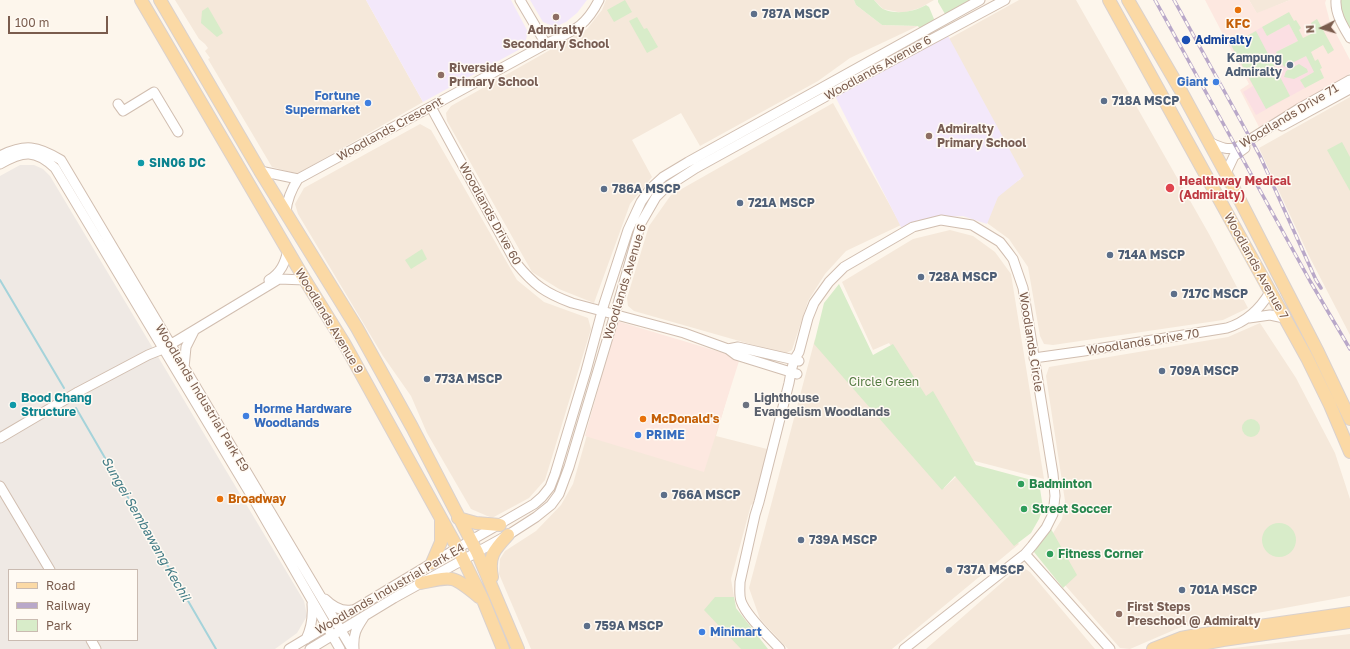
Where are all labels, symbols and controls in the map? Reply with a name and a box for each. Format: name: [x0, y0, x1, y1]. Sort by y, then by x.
marker: KFC: [1233, 5, 1243, 15]
place label: 787A MSCP: [762, 7, 830, 21]
scale bar: [10, 8, 110, 34]
north arrow: [1302, 8, 1342, 48]
marker: 787A MSCP: [749, 9, 759, 19]
marker: Admiralty Secondary School: [551, 12, 561, 22]
text: 100 m: [15, 15, 49, 30]
place label: KFC: [1226, 17, 1250, 31]
place label: Admiralty Secondary School: [503, 23, 609, 51]
text: N: [1303, 24, 1316, 34]
street label: Woodlands Avenue 6: [822, 33, 934, 103]
place label: Admiralty: [1195, 33, 1252, 47]
marker: Admiralty: [1180, 34, 1192, 46]
place label: Kampung Admiralty: [1225, 51, 1282, 79]
marker: Kampung Admiralty: [1285, 60, 1295, 70]
place label: Riverside Primary School: [449, 61, 538, 89]
marker: Riverside Primary School: [436, 70, 446, 80]
place label: Giant: [1177, 75, 1208, 89]
marker: Giant: [1211, 77, 1221, 87]
street label: Woodlands Drive 71: [1237, 81, 1341, 151]
place label: Fortune Supermarket: [285, 89, 360, 117]
street label: Woodlands Crescent: [334, 94, 446, 164]
place label: 718A MSCP: [1112, 94, 1179, 108]
marker: 718A MSCP: [1099, 96, 1109, 106]
marker: Fortune Supermarket: [363, 98, 373, 108]
place label: Admiralty Primary School: [937, 122, 1026, 150]
marker: Admiralty Primary School: [924, 131, 934, 141]
place label: SIN06 DC: [149, 156, 206, 170]
marker: SIN06 DC: [136, 158, 146, 168]
street label: Woodlands Drive 60: [456, 160, 524, 268]
place label: Healthway Medical (Admiralty): [1179, 174, 1291, 202]
place label: 786A MSCP: [612, 182, 681, 196]
marker: Healthway Medical (Admiralty): [1164, 182, 1176, 194]
marker: 786A MSCP: [599, 184, 609, 194]
place label: 721A MSCP: [748, 196, 815, 210]
marker: 721A MSCP: [735, 198, 745, 208]
street label: Woodlands Avenue 7: [1221, 210, 1291, 322]
street label: Woodlands Avenue 6: [601, 222, 649, 342]
place label: 714A MSCP: [1118, 248, 1185, 262]
marker: 714A MSCP: [1105, 250, 1115, 260]
street label: Woodlands Avenue 9: [292, 266, 366, 376]
place label: 728A MSCP: [929, 270, 997, 284]
marker: 728A MSCP: [916, 272, 926, 282]
place label: 717C MSCP: [1182, 287, 1248, 301]
marker: 717C MSCP: [1169, 289, 1179, 299]
street label: Woodlands Circle: [1016, 291, 1046, 393]
street label: Woodlands Industrial Park E9: [152, 322, 252, 474]
street label: Woodlands Drive 70: [1086, 326, 1200, 358]
place label: 709A MSCP: [1170, 364, 1239, 378]
marker: 709A MSCP: [1157, 366, 1167, 376]
place label: 773A MSCP: [435, 372, 502, 386]
marker: 773A MSCP: [422, 374, 432, 384]
park label: Circle Green: [849, 375, 919, 389]
place label: Bood Chang Structure: [21, 391, 92, 419]
place label: Lighthouse Evangelism Woodlands: [754, 391, 890, 419]
marker: Bood Chang Structure: [8, 400, 18, 410]
marker: Lighthouse Evangelism Woodlands: [741, 400, 751, 410]
place label: Horme Hardware Woodlands: [254, 402, 352, 430]
marker: Horme Hardware Woodlands: [241, 411, 251, 421]
place label: McDonald's: [651, 412, 720, 426]
marker: McDonald's: [638, 414, 648, 424]
place label: PRIME: [646, 428, 685, 442]
marker: PRIME: [633, 430, 643, 440]
water label: Sungei Sembawang Kechil: [98, 454, 194, 604]
place label: Badminton: [1029, 477, 1092, 491]
marker: Badminton: [1016, 479, 1026, 489]
place label: 766A MSCP: [672, 488, 741, 502]
marker: 766A MSCP: [659, 490, 669, 500]
place label: Broadway: [228, 492, 286, 506]
marker: Broadway: [215, 494, 225, 504]
place label: Street Soccer: [1032, 502, 1112, 516]
marker: Street Soccer: [1019, 504, 1029, 514]
place label: 739A MSCP: [809, 533, 877, 547]
marker: 739A MSCP: [796, 535, 806, 545]
street label: Woodlands Industrial Park E4: [313, 540, 467, 638]
place label: Fitness Corner: [1058, 547, 1143, 561]
marker: Fitness Corner: [1045, 549, 1055, 559]
place label: 737A MSCP: [957, 563, 1024, 577]
marker: 737A MSCP: [944, 565, 954, 575]
legend: [8, 569, 138, 641]
text: Road: [46, 578, 75, 593]
place label: 701A MSCP: [1190, 583, 1257, 597]
marker: 701A MSCP: [1177, 585, 1187, 595]
text: Railway: [46, 598, 91, 613]
place label: First Steps Preschool @ Admiralty: [1127, 600, 1260, 628]
marker: First Steps Preschool @ Admiralty: [1114, 609, 1124, 619]
text: Park: [46, 618, 72, 633]
place label: 759A MSCP: [595, 619, 663, 633]
marker: 759A MSCP: [582, 621, 592, 631]
place label: Minimart: [710, 625, 762, 639]
marker: Minimart: [697, 627, 707, 637]

